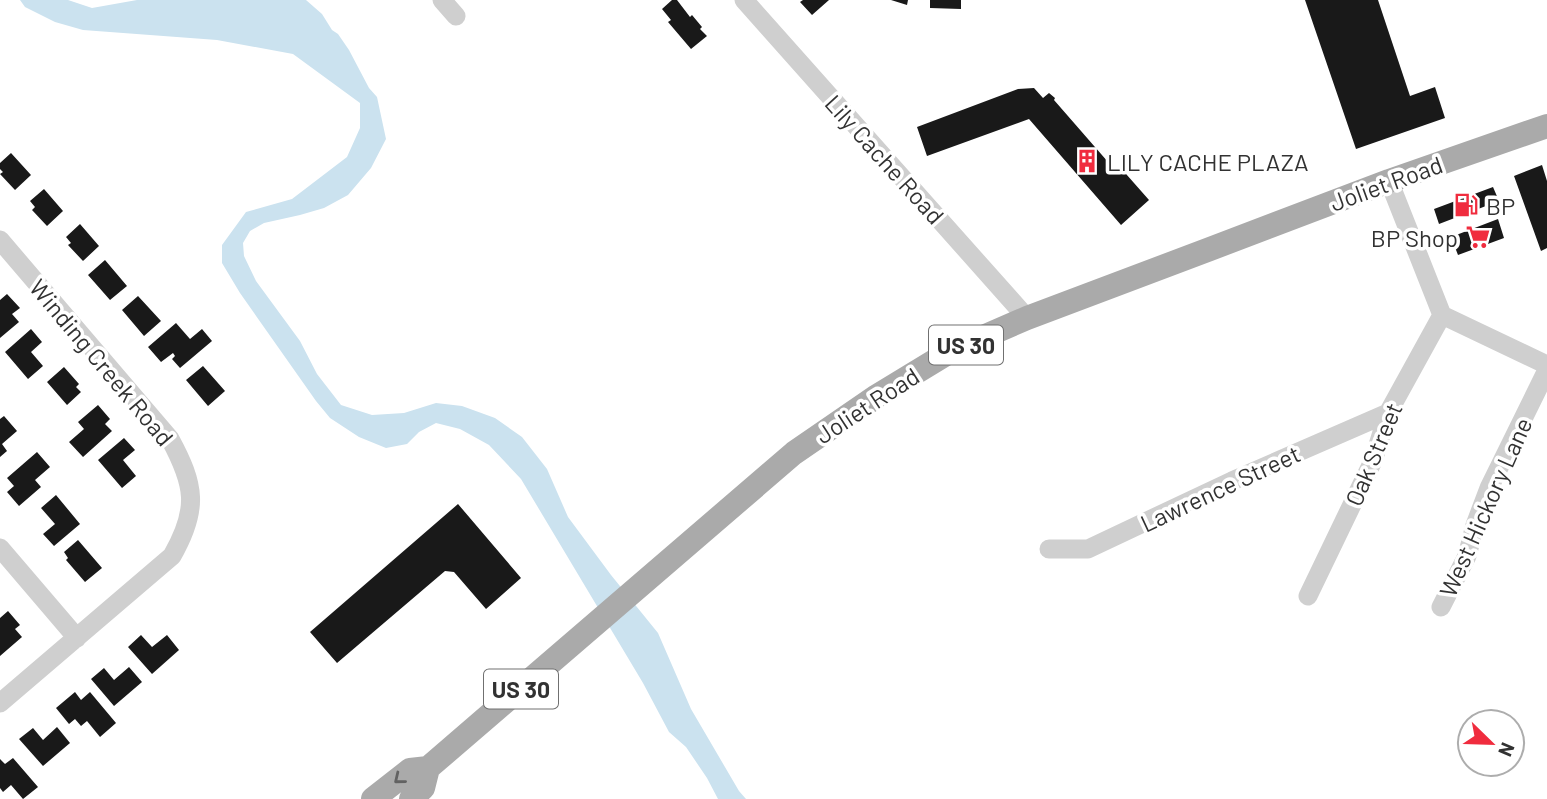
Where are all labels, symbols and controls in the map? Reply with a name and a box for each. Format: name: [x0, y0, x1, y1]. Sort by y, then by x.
street label: Lily Cache Road: [819, 88, 951, 230]
building icon: LILY CACHE PLAZA: [1073, 147, 1101, 175]
place label: LILY CACHE PLAZA: [1107, 147, 1308, 176]
street label: Joliet Road: [1326, 149, 1446, 217]
fuel station icon: BP: [1452, 191, 1480, 219]
place label: BP: [1486, 191, 1515, 220]
place label: BP Shop: [1371, 223, 1458, 252]
supermarket icon: BP Shop: [1464, 223, 1492, 251]
street label: Winding Creek Road: [24, 273, 180, 451]
road number: US 30: [929, 326, 1003, 364]
street label: Joliet Road: [810, 361, 924, 449]
street label: Oak Street: [1338, 398, 1408, 510]
street label: West Hickory Lane: [1432, 413, 1538, 601]
street label: Lawrence Street: [1136, 438, 1304, 538]
road number: US 30: [484, 670, 558, 708]
north arrow: [1456, 708, 1526, 778]
text: N: [1494, 740, 1520, 760]
one-way arrow: [394, 770, 406, 783]

